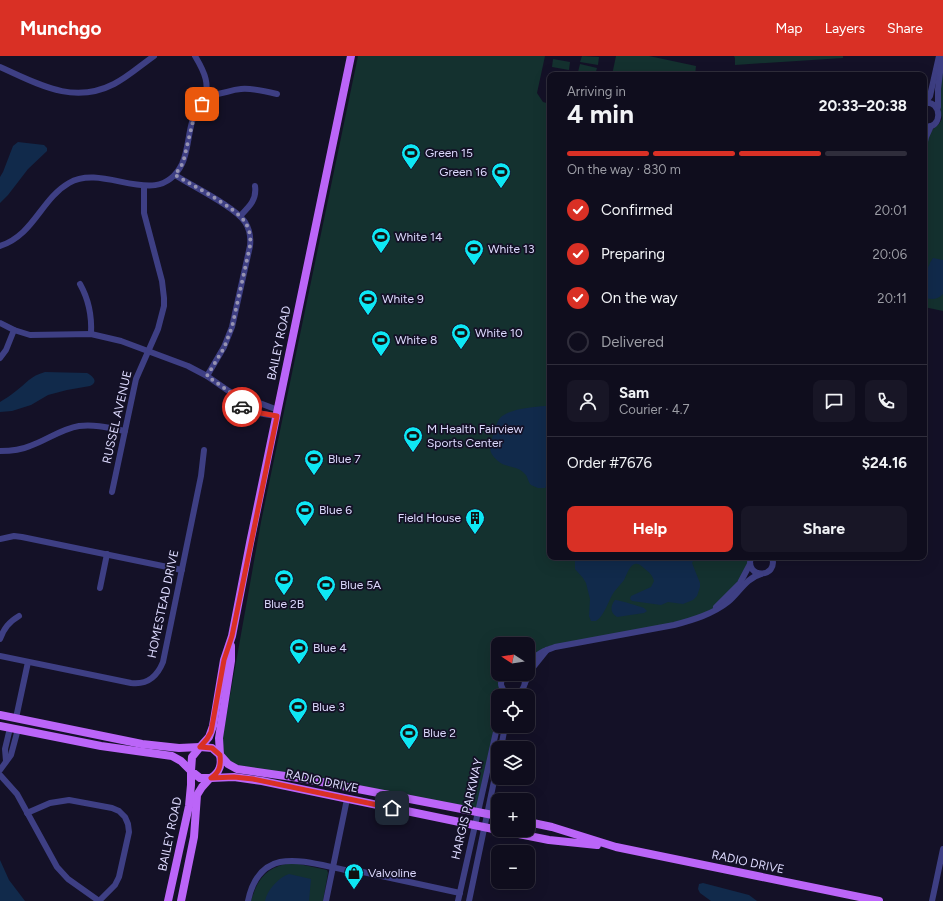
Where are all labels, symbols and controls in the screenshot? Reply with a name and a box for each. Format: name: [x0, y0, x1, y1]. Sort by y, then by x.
text: Munchgo: [20, 17, 102, 40]
text: Map: [775, 20, 803, 37]
text: Layers: [825, 20, 865, 37]
text: Share: [887, 20, 923, 37]
text: Arriving in: [567, 84, 626, 99]
pin: [185, 87, 219, 121]
icon: bag: [191, 93, 213, 115]
text: 20:33–20:38: [819, 97, 907, 115]
text: 4 min: [567, 98, 634, 130]
sports icon: Green 15: [400, 142, 422, 170]
place label: Green 15: [425, 146, 473, 160]
sports icon: Green 16: [490, 161, 512, 189]
text: On the way · 830 m: [567, 162, 681, 177]
place label: Green 16: [439, 165, 487, 179]
icon: check: [567, 199, 589, 221]
text: Confirmed: [601, 201, 673, 219]
text: 20:01: [874, 203, 907, 218]
sports icon: White 14: [370, 226, 392, 254]
place label: White 14: [395, 230, 443, 244]
sports icon: White 13: [463, 238, 485, 266]
place label: White 13: [488, 242, 535, 256]
icon: check: [567, 243, 589, 265]
text: Preparing: [601, 245, 665, 263]
text: 20:06: [872, 247, 907, 262]
icon: check: [567, 287, 589, 309]
sports icon: White 9: [357, 288, 379, 316]
text: On the way: [601, 289, 678, 307]
text: 20:11: [877, 291, 907, 306]
place label: White 9: [382, 292, 424, 306]
street label: BAILEY ROAD: [264, 305, 294, 381]
sports icon: White 10: [450, 322, 472, 350]
place label: White 10: [475, 326, 523, 340]
sports icon: White 8: [370, 329, 392, 357]
place label: White 8: [395, 333, 437, 347]
text: Delivered: [601, 333, 664, 351]
street label: RUSSEL AVENUE: [99, 369, 135, 465]
button: person: [567, 380, 609, 422]
button: chat: [813, 380, 855, 422]
button: phone: [865, 380, 907, 422]
text: Sam: [619, 384, 649, 402]
courier: [222, 387, 262, 427]
icon: car: [231, 396, 253, 418]
text: Courier · 4.7: [619, 402, 690, 417]
place label: M Health Fairview Sports Center: [427, 422, 523, 450]
sports icon: M Health Fairview Sports Center: [402, 425, 424, 453]
sports icon: Blue 7: [303, 448, 325, 476]
place label: Blue 7: [328, 452, 361, 466]
text: Order #7676: [567, 454, 652, 472]
text: $24.16: [862, 454, 907, 472]
sports icon: Blue 6: [294, 499, 316, 527]
place label: Blue 6: [319, 503, 352, 517]
button: Help: [567, 506, 733, 552]
button: Share: [741, 506, 907, 552]
building icon: Field House: [464, 507, 486, 535]
place label: Field House: [398, 511, 461, 525]
street label: HOMESTEAD DRIVE: [145, 549, 181, 659]
sports icon: Blue 2B: [273, 568, 295, 596]
sports icon: Blue 5A: [315, 574, 337, 602]
place label: Blue 5A: [340, 578, 381, 592]
place label: Blue 2B: [264, 597, 304, 611]
sports icon: Blue 4: [288, 637, 310, 665]
north arrow: [491, 637, 535, 681]
map controls: [491, 637, 535, 889]
place label: Blue 4: [313, 641, 347, 655]
button: locate: [491, 689, 535, 733]
sports icon: Blue 3: [287, 696, 309, 724]
place label: Blue 3: [312, 700, 345, 714]
sports icon: Blue 2: [398, 722, 420, 750]
place label: Blue 2: [423, 726, 456, 740]
button: layers: [491, 741, 535, 785]
street label: HARGIS PARKWAY: [449, 756, 486, 861]
street label: RADIO DRIVE: [284, 766, 360, 796]
pin: [375, 791, 409, 825]
button: +: [491, 793, 535, 837]
street label: BAILEY ROAD: [155, 796, 185, 872]
icon: home: [381, 797, 403, 819]
button: −: [491, 845, 535, 889]
street label: RADIO DRIVE: [710, 847, 786, 877]
shop icon: Valvoline: [343, 862, 365, 890]
place label: Valvoline: [368, 866, 417, 880]

